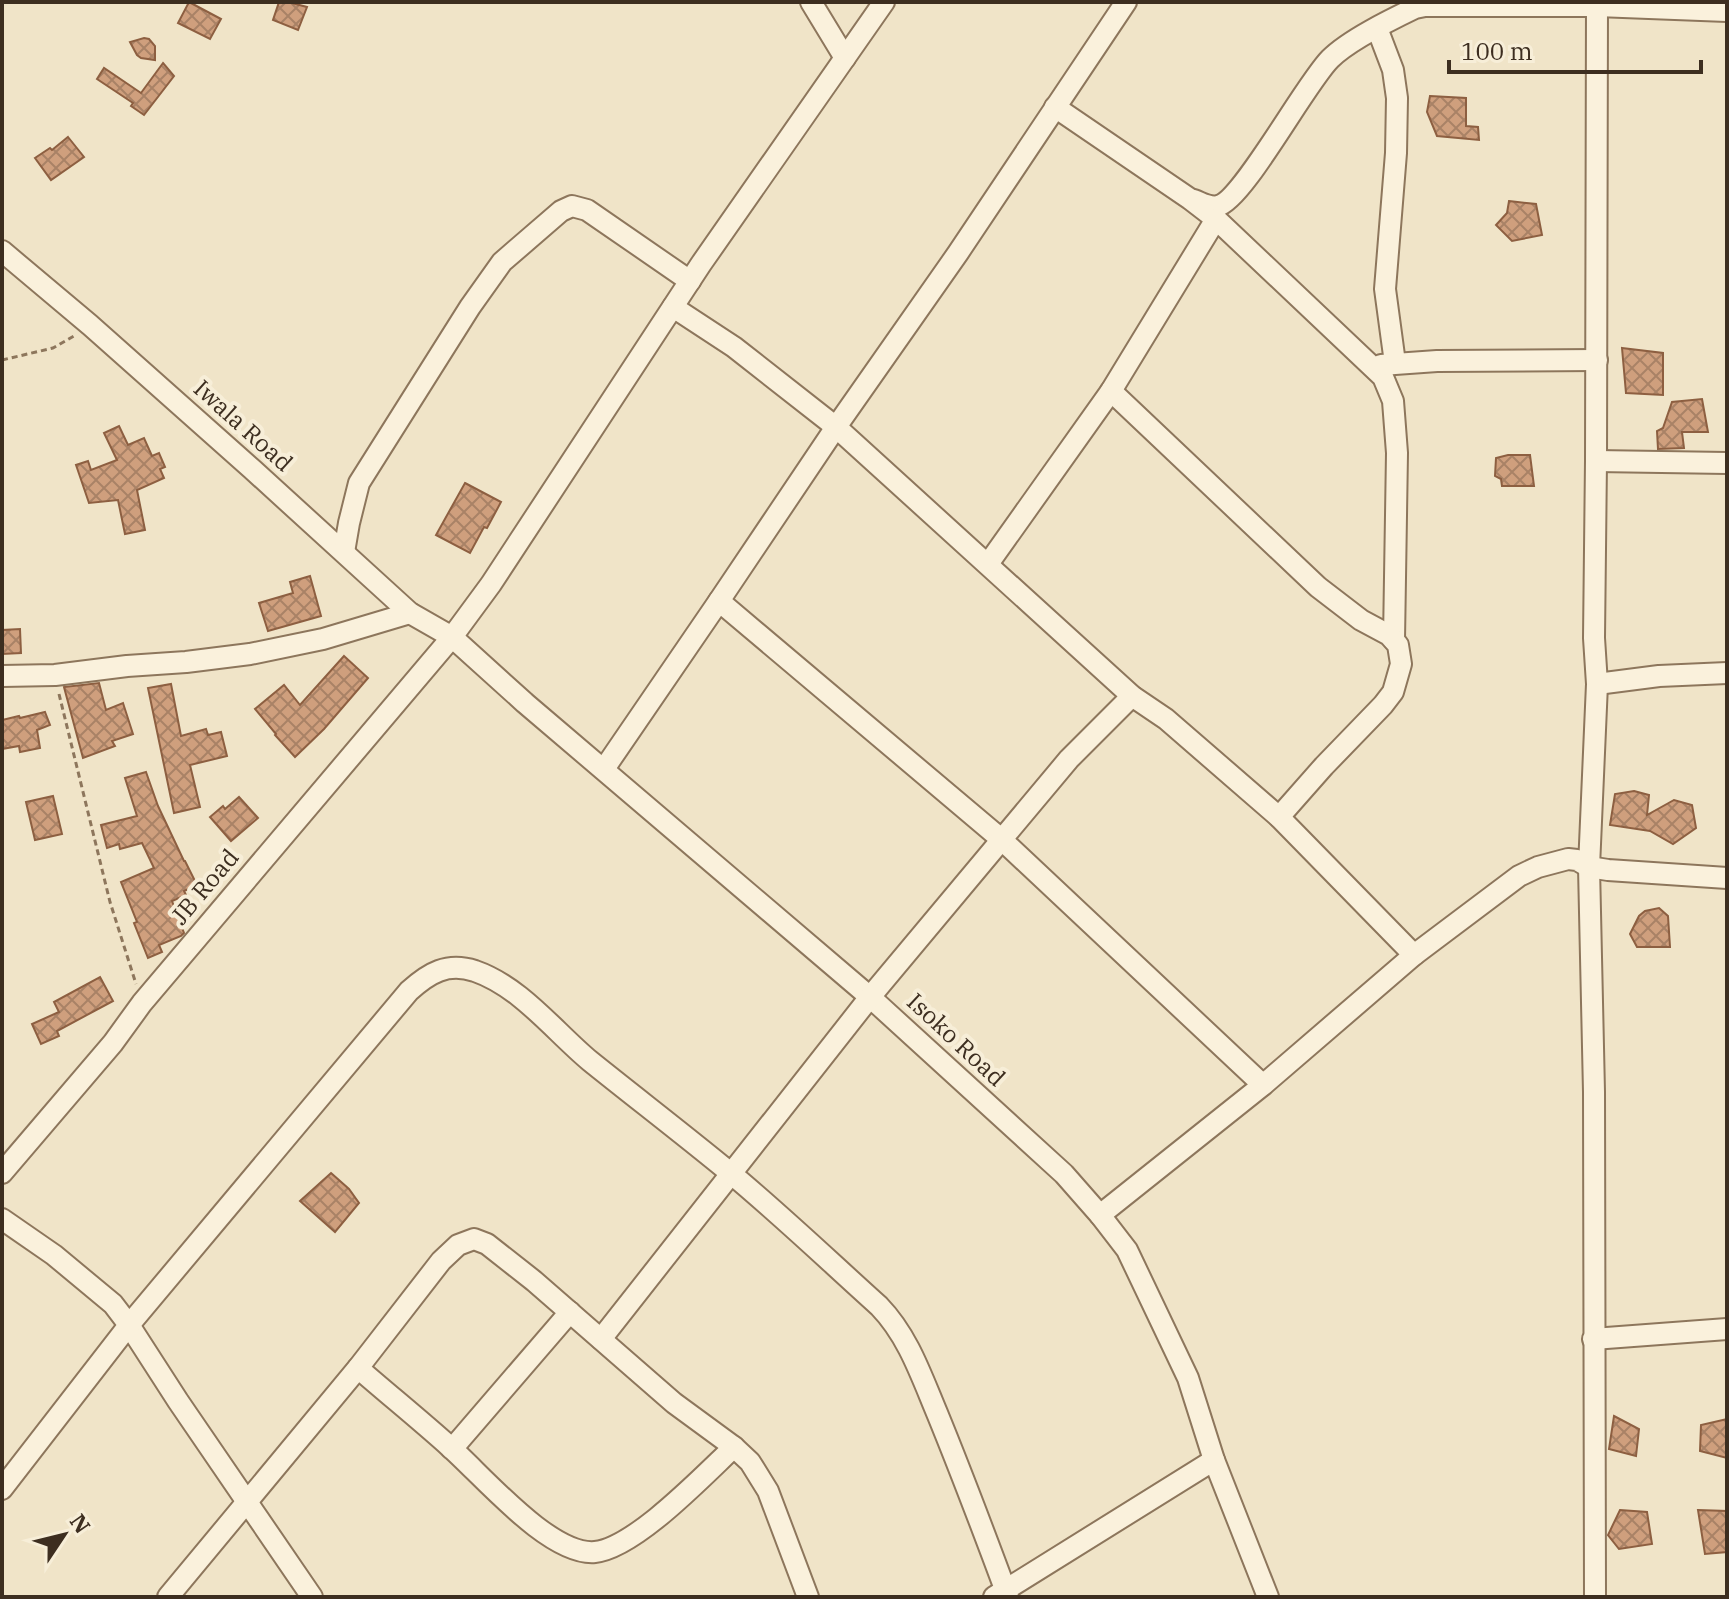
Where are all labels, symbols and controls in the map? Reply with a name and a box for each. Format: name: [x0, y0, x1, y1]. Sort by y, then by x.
scale bar: [1449, 24, 1701, 74]
text: 100 m: [1461, 35, 1533, 67]
street label: Iwala Road: [187, 372, 300, 478]
street label: JB Road: [163, 842, 245, 931]
street label: Isoko Road: [901, 985, 1013, 1093]
north arrow: [24, 1495, 104, 1575]
text: N: [64, 1508, 98, 1539]

